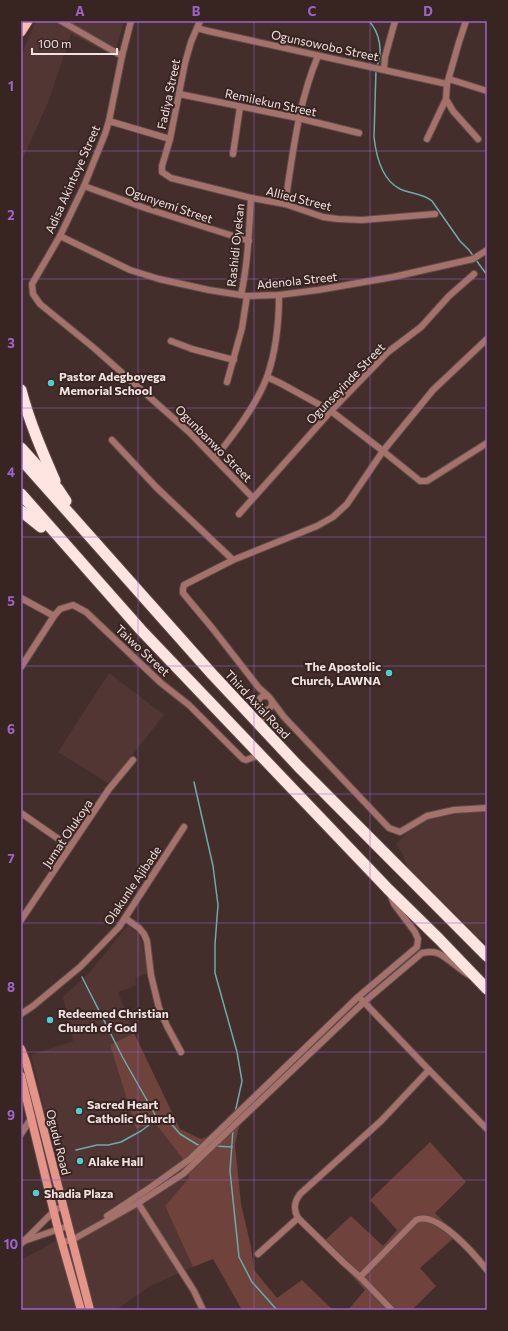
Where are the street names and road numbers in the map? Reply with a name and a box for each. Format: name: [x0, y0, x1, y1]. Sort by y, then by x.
street label: Ogunsowobo Street: [270, 27, 380, 63]
street label: Fadiya Street: [154, 57, 182, 130]
street label: Remilekun Street: [224, 85, 318, 119]
street label: Adisa Akintoye Street: [42, 123, 102, 235]
street label: Ogunyemi Street: [123, 182, 215, 226]
street label: Allied Street: [265, 183, 333, 213]
street label: Rashidi Oyekan: [224, 203, 246, 287]
street label: Adenola Street: [256, 269, 338, 291]
street label: Ogunseyinde Street: [303, 340, 387, 426]
street label: Ogunbanwo Street: [173, 402, 255, 484]
street label: Taiwo Street: [113, 621, 173, 679]
street label: Third Axial Road: [223, 667, 293, 741]
street label: Jumat Olukoya: [39, 796, 96, 870]
street label: Olakunle Ajibade: [100, 843, 164, 927]
street label: Ogudu Road: [44, 1108, 74, 1176]

